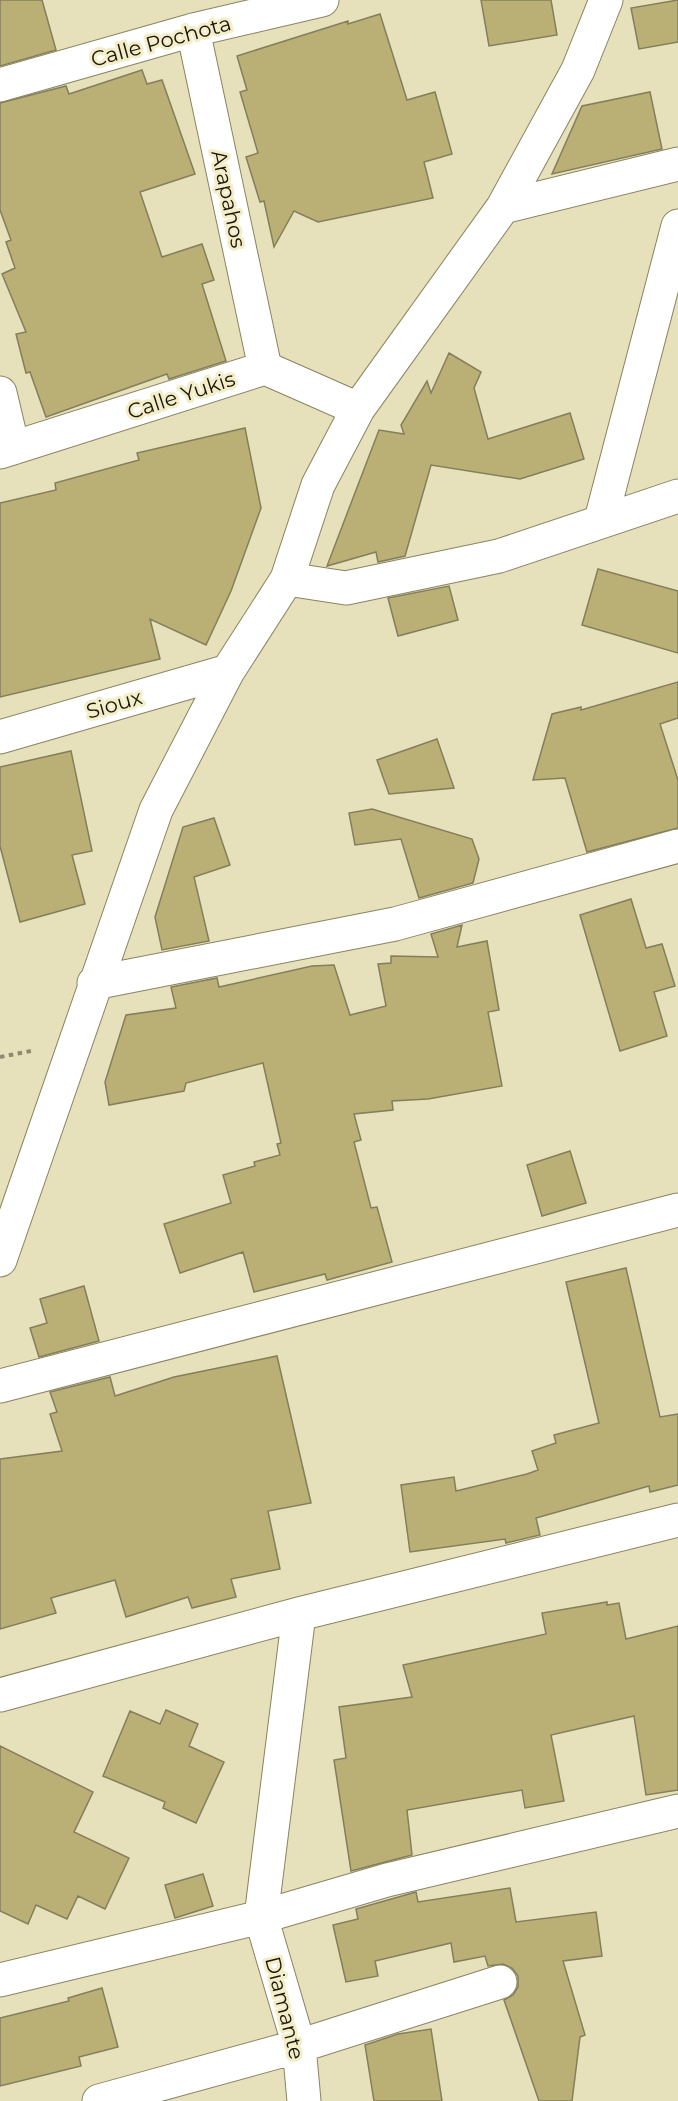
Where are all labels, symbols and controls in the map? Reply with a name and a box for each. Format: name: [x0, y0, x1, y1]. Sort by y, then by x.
street label: Calle Pochota: [88, 10, 234, 72]
street label: Arapahos: [206, 148, 252, 250]
street label: Calle Yukis: [124, 366, 238, 424]
street label: Sioux: [83, 684, 145, 724]
street label: Diamante: [260, 1954, 310, 2062]

